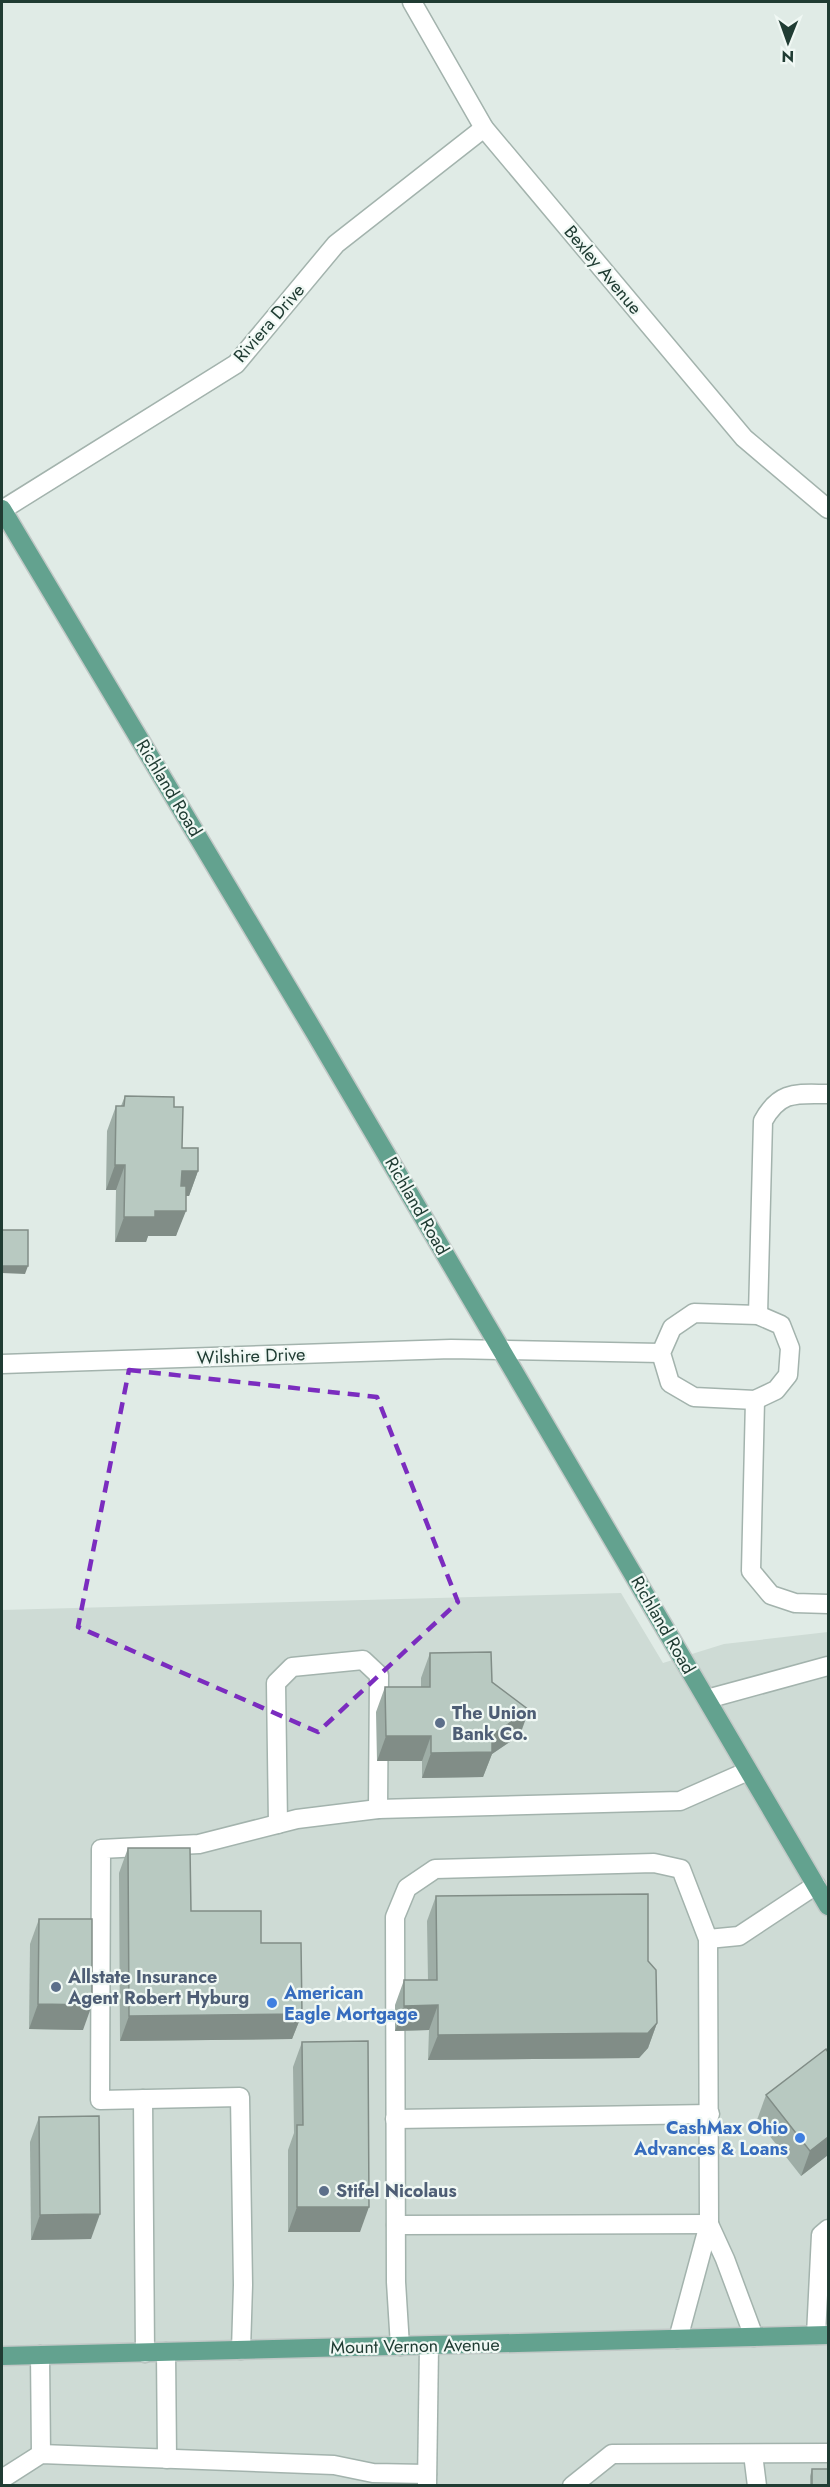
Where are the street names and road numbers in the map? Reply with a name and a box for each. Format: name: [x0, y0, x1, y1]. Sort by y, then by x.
street label: Bexley Avenue: [558, 220, 648, 320]
street label: Riviera Drive: [227, 278, 311, 368]
street label: Richland Road: [130, 734, 208, 842]
street label: Richland Road: [378, 1152, 456, 1260]
street label: Wilshire Drive: [196, 1341, 306, 1371]
street label: Richland Road: [624, 1571, 702, 1679]
street label: Mount Vernon Avenue: [330, 2332, 500, 2360]

